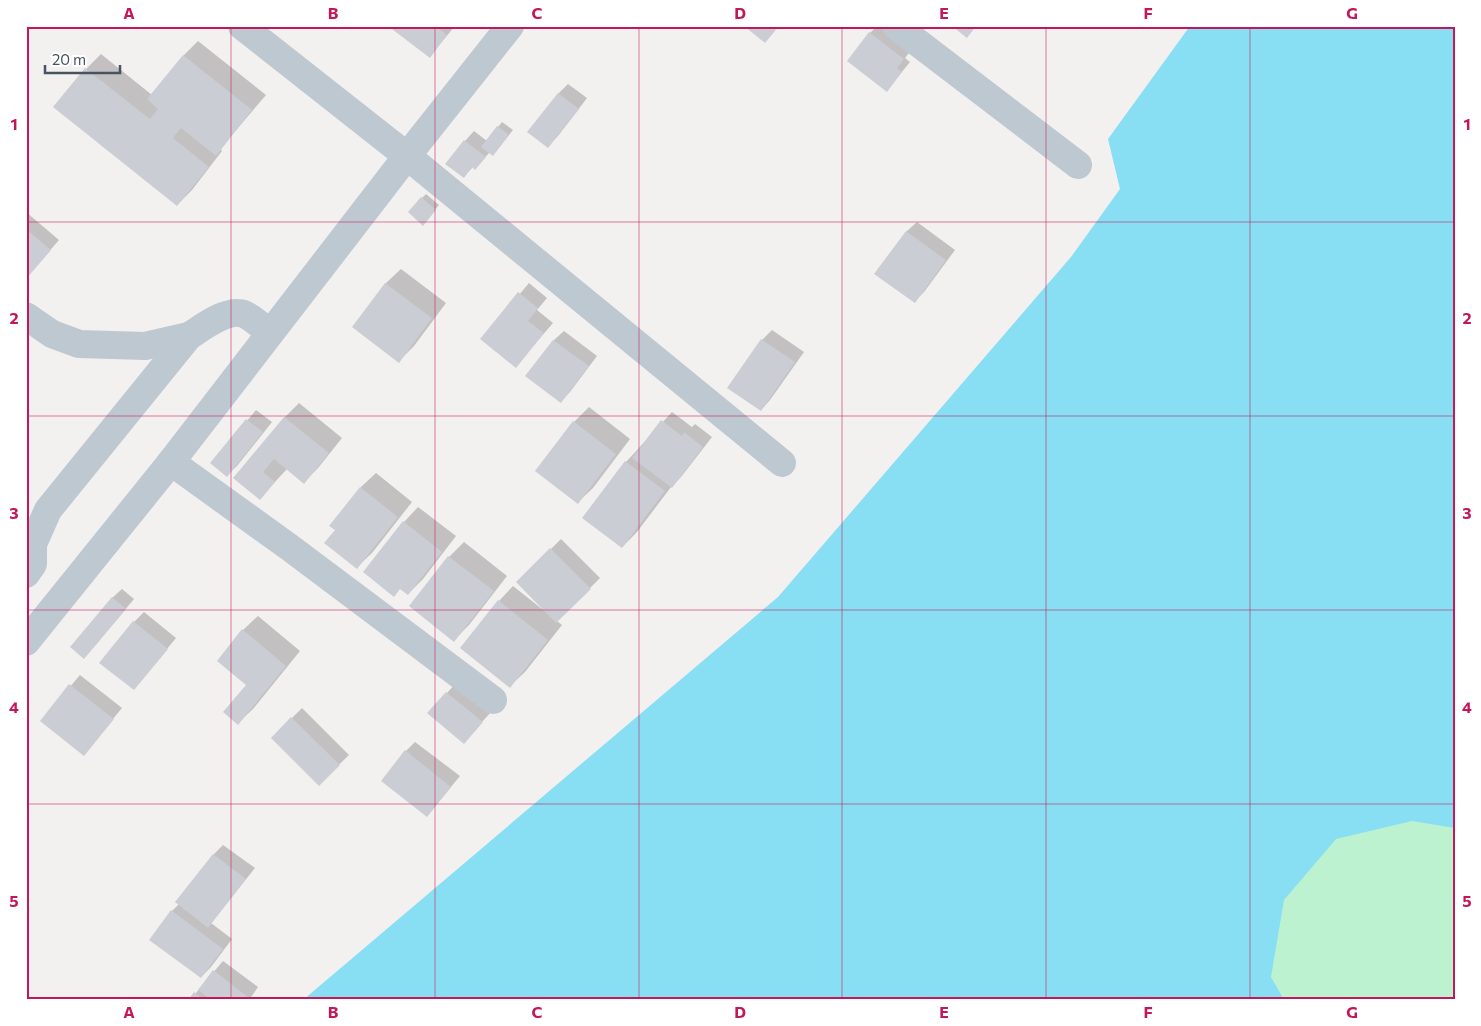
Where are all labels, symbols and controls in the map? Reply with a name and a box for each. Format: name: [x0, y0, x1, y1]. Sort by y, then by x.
text: A: [123, 3, 135, 22]
text: B: [328, 3, 339, 22]
text: C: [532, 3, 543, 22]
text: D: [734, 3, 746, 22]
text: E: [939, 3, 949, 22]
text: F: [1143, 3, 1153, 22]
text: G: [1346, 3, 1358, 22]
scale bar: [45, 42, 120, 74]
text: 20 m: [52, 50, 86, 68]
text: 1: [10, 114, 18, 133]
text: 1: [1463, 114, 1471, 133]
text: 2: [9, 308, 19, 327]
text: 2: [1462, 308, 1472, 327]
text: 3: [9, 503, 19, 522]
text: 3: [1462, 503, 1472, 522]
text: 4: [9, 697, 19, 716]
text: 4: [1462, 697, 1472, 716]
text: 5: [9, 891, 19, 910]
text: 5: [1462, 891, 1472, 910]
text: A: [123, 1002, 135, 1021]
text: B: [328, 1002, 339, 1021]
text: C: [532, 1002, 543, 1021]
text: D: [734, 1002, 746, 1021]
text: E: [939, 1002, 949, 1021]
text: F: [1143, 1002, 1153, 1021]
text: G: [1346, 1002, 1358, 1021]

